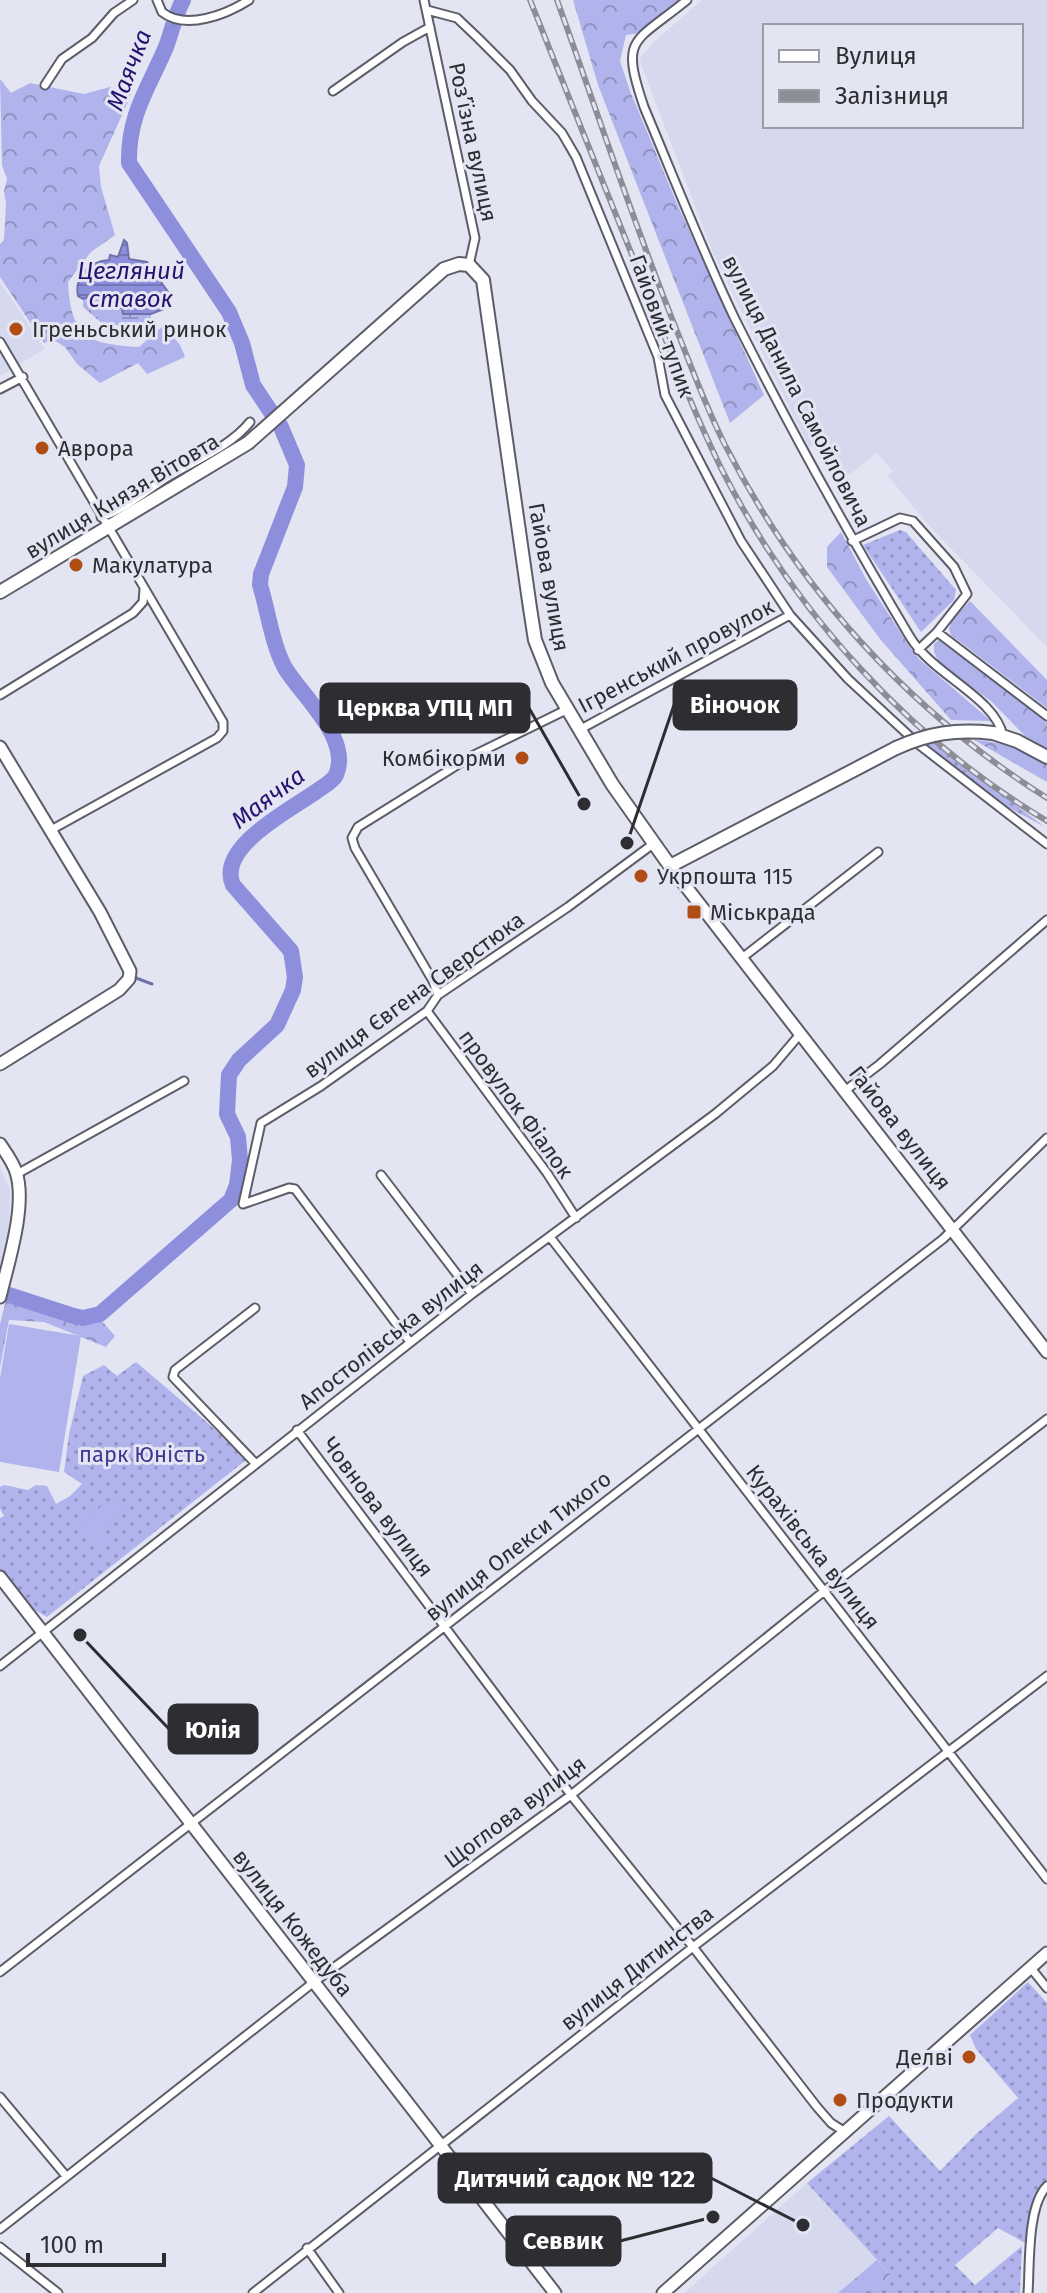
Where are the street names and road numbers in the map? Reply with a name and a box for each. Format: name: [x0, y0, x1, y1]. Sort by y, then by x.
street label: Розʼїзна вулиця: [443, 60, 503, 224]
street label: вулиця Данила Самойловича: [717, 250, 877, 532]
street label: Гайовий тупик: [624, 251, 701, 402]
street label: вулиця Князя Вітовта: [20, 427, 224, 565]
street label: Гайова вулиця: [523, 501, 575, 653]
street label: Ігренський провулок: [573, 593, 779, 719]
street label: вулиця Євгена Сверстюка: [299, 906, 529, 1084]
street label: провулок Фіалок: [453, 1024, 579, 1184]
street label: Гайова вулиця: [843, 1060, 957, 1196]
street label: Апостолівська вулиця: [293, 1255, 489, 1415]
street label: Човнова вулиця: [317, 1432, 439, 1582]
street label: Курахівська вулиця: [740, 1459, 886, 1635]
street label: вулиця Олекси Тихого: [420, 1465, 616, 1627]
street label: Щоглова вулиця: [439, 1750, 591, 1874]
street label: вулиця Кожедуба: [227, 1844, 359, 2002]
street label: вулиця Дитинства: [555, 1900, 719, 2036]

